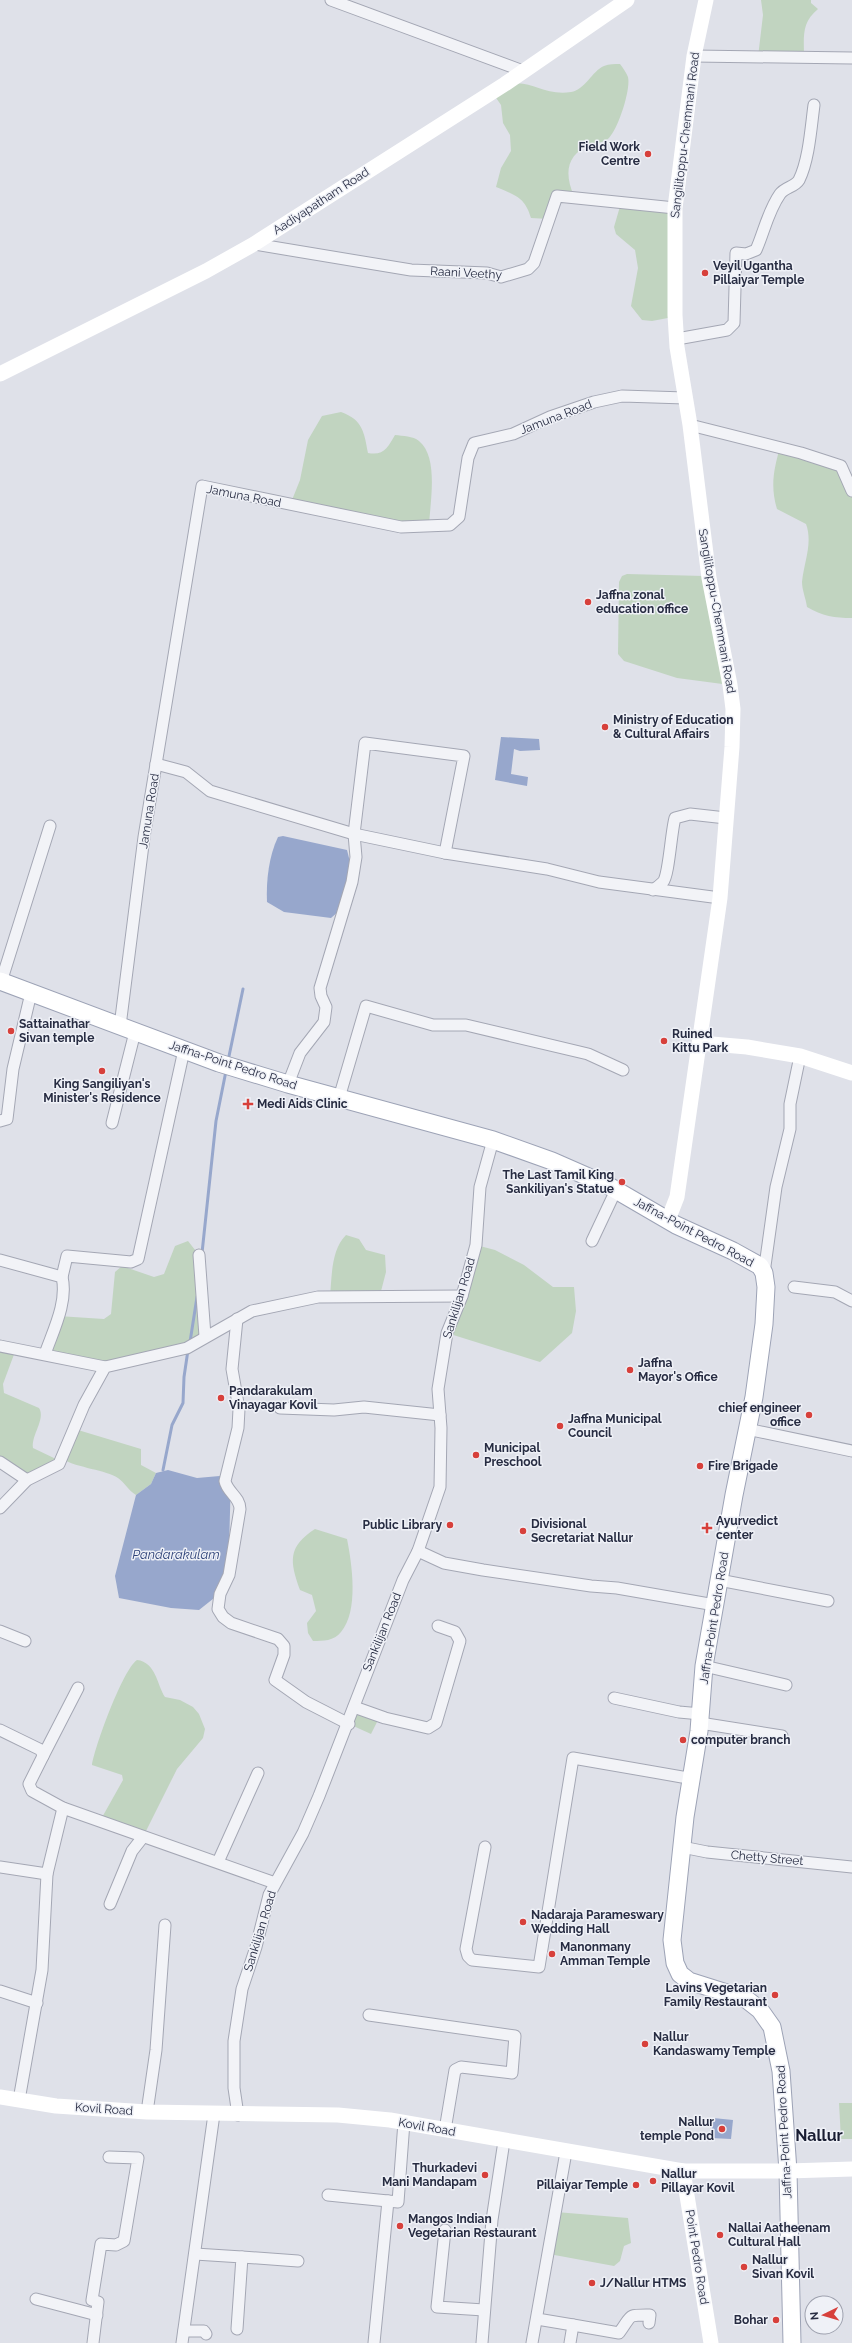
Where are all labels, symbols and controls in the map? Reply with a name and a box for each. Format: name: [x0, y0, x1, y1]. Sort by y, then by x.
street label: Sangilitoppu-Chemmani Road: [668, 51, 702, 219]
place label: Field Work Centre: [578, 140, 640, 168]
marker: Field Work Centre: [643, 149, 653, 159]
street label: Aadiyapatham Road: [270, 165, 372, 237]
place label: Veyil Ugantha Pillaiyar Temple: [713, 259, 805, 287]
street label: Raani Veethy: [430, 264, 503, 282]
marker: Veyil Ugantha Pillaiyar Temple: [700, 268, 710, 278]
street label: Jamuna Road: [518, 397, 594, 437]
street label: Jamuna Road: [205, 482, 283, 510]
street label: Sangilitoppu-Chemmani Road: [696, 527, 738, 695]
place label: Jaffna zonal education office: [596, 588, 688, 616]
marker: Jaffna zonal education office: [583, 597, 593, 607]
place label: Ministry of Education & Cultural Affairs: [613, 713, 733, 741]
marker: Ministry of Education & Cultural Affairs: [600, 722, 610, 732]
street label: Jamuna Road: [136, 772, 162, 850]
place label: Sattainathar Sivan temple: [19, 1017, 94, 1045]
marker: Sattainathar Sivan temple: [6, 1026, 16, 1036]
place label: Ruined Kittu Park: [672, 1027, 729, 1055]
marker: Ruined Kittu Park: [659, 1036, 669, 1046]
street label: Jaffna-Point Pedro Road: [167, 1038, 299, 1092]
marker: King Sangiliyan's Minister's Residence: [97, 1066, 107, 1076]
place label: King Sangiliyan's Minister's Residence: [43, 1077, 161, 1105]
place label: Medi Aids Clinic: [257, 1097, 348, 1111]
marker: Medi Aids Clinic: [242, 1098, 254, 1110]
place label: The Last Tamil King Sankiliyan's Statue: [503, 1168, 614, 1196]
marker: The Last Tamil King Sankiliyan's Statue: [617, 1177, 627, 1187]
street label: Jaffna-Point Pedro Road: [632, 1194, 756, 1270]
street label: Sankilijan Road: [440, 1256, 478, 1340]
place label: Jaffna Mayor's Office: [638, 1356, 718, 1384]
marker: Jaffna Mayor's Office: [625, 1365, 635, 1375]
place label: Pandarakulam Vinayagar Kovil: [229, 1384, 317, 1412]
marker: Pandarakulam Vinayagar Kovil: [216, 1393, 226, 1403]
place label: chief engineer office: [718, 1401, 801, 1429]
marker: chief engineer office: [804, 1410, 814, 1420]
place label: Jaffna Municipal Council: [568, 1412, 662, 1440]
marker: Jaffna Municipal Council: [555, 1421, 565, 1431]
place label: Municipal Preschool: [484, 1441, 542, 1469]
marker: Municipal Preschool: [471, 1450, 481, 1460]
place label: Fire Brigade: [708, 1459, 778, 1473]
marker: Fire Brigade: [695, 1461, 705, 1471]
place label: Ayurvedict center: [716, 1514, 778, 1542]
place label: Divisional Secretariat Nallur: [531, 1517, 634, 1545]
place label: Public Library: [363, 1518, 442, 1532]
marker: Public Library: [445, 1520, 455, 1530]
marker: Ayurvedict center: [701, 1522, 713, 1534]
marker: Divisional Secretariat Nallur: [518, 1526, 528, 1536]
water label: Pandarakulam: [132, 1547, 220, 1562]
street label: Jaffna-Point Pedro Road: [697, 1551, 731, 1685]
street label: Sankilijan Road: [360, 1591, 404, 1673]
place label: computer branch: [691, 1733, 791, 1747]
marker: computer branch: [678, 1735, 688, 1745]
street label: Chetty Street: [730, 1848, 804, 1868]
street label: Sankilijan Road: [241, 1889, 279, 1973]
place label: Nadaraja Parameswary Wedding Hall: [531, 1908, 664, 1936]
marker: Nadaraja Parameswary Wedding Hall: [518, 1917, 528, 1927]
place label: Manonmany Amman Temple: [560, 1940, 650, 1968]
marker: Manonmany Amman Temple: [547, 1949, 557, 1959]
place label: Lavins Vegetarian Family Restaurant: [664, 1981, 767, 2009]
marker: Lavins Vegetarian Family Restaurant: [770, 1990, 780, 2000]
place label: Nallur Kandaswamy Temple: [653, 2030, 775, 2058]
marker: Nallur Kandaswamy Temple: [640, 2039, 650, 2049]
street label: Jaffna-Point Pedro Road: [774, 2065, 794, 2199]
street label: Kovil Road: [75, 2100, 133, 2118]
street label: Kovil Road: [397, 2115, 457, 2139]
place label: Nallur temple Pond: [640, 2115, 714, 2143]
marker: Nallur temple Pond: [717, 2124, 727, 2134]
district label: Nallur: [795, 2126, 843, 2145]
place label: Thurkadevi Mani Mandapam: [382, 2161, 477, 2189]
place label: Nallur Pillayar Kovil: [661, 2167, 735, 2195]
marker: Thurkadevi Mani Mandapam: [480, 2170, 490, 2180]
marker: Nallur Pillayar Kovil: [648, 2176, 658, 2186]
place label: Pillaiyar Temple: [536, 2178, 628, 2192]
marker: Pillaiyar Temple: [631, 2180, 641, 2190]
street label: Point Pedro Road: [683, 2209, 711, 2305]
place label: Mangos Indian Vegetarian Restaurant: [408, 2212, 537, 2240]
marker: Mangos Indian Vegetarian Restaurant: [395, 2221, 405, 2231]
place label: Nallai Aatheenam Cultural Hall: [728, 2221, 830, 2249]
marker: Nallai Aatheenam Cultural Hall: [715, 2230, 725, 2240]
place label: Nallur Sivan Kovil: [752, 2253, 814, 2281]
marker: Nallur Sivan Kovil: [739, 2262, 749, 2272]
place label: J/Nallur HTMS: [600, 2276, 686, 2290]
marker: J/Nallur HTMS: [587, 2278, 597, 2288]
north arrow: [804, 2295, 844, 2335]
text: N: [808, 2311, 821, 2321]
place label: Bohar: [734, 2313, 768, 2327]
marker: Bohar: [771, 2315, 781, 2325]

